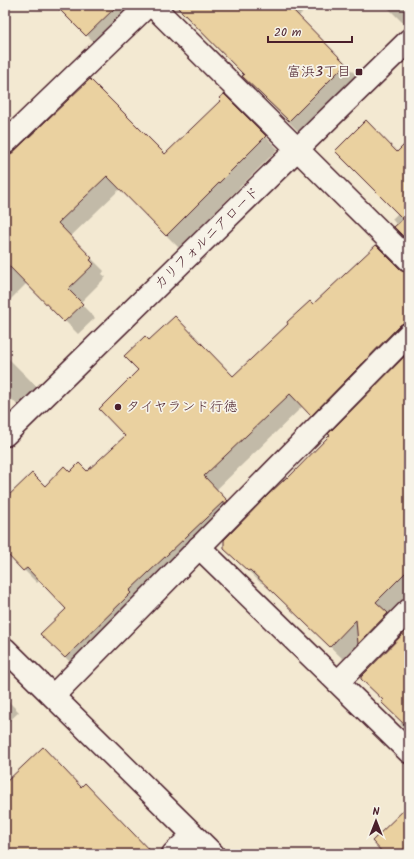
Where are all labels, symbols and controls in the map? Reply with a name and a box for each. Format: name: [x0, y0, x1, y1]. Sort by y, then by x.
scale bar: [268, 18, 352, 44]
text: 20 m: [274, 23, 302, 42]
place label: 富浜3丁目: [287, 61, 351, 83]
marker: 富浜3丁目: [354, 67, 364, 77]
street label: カリフォルニアロード: [149, 181, 265, 295]
place label: タイヤランド行徳: [126, 396, 237, 418]
marker: タイヤランド行徳: [113, 402, 123, 412]
north arrow: [356, 801, 396, 841]
text: N: [373, 803, 380, 821]

